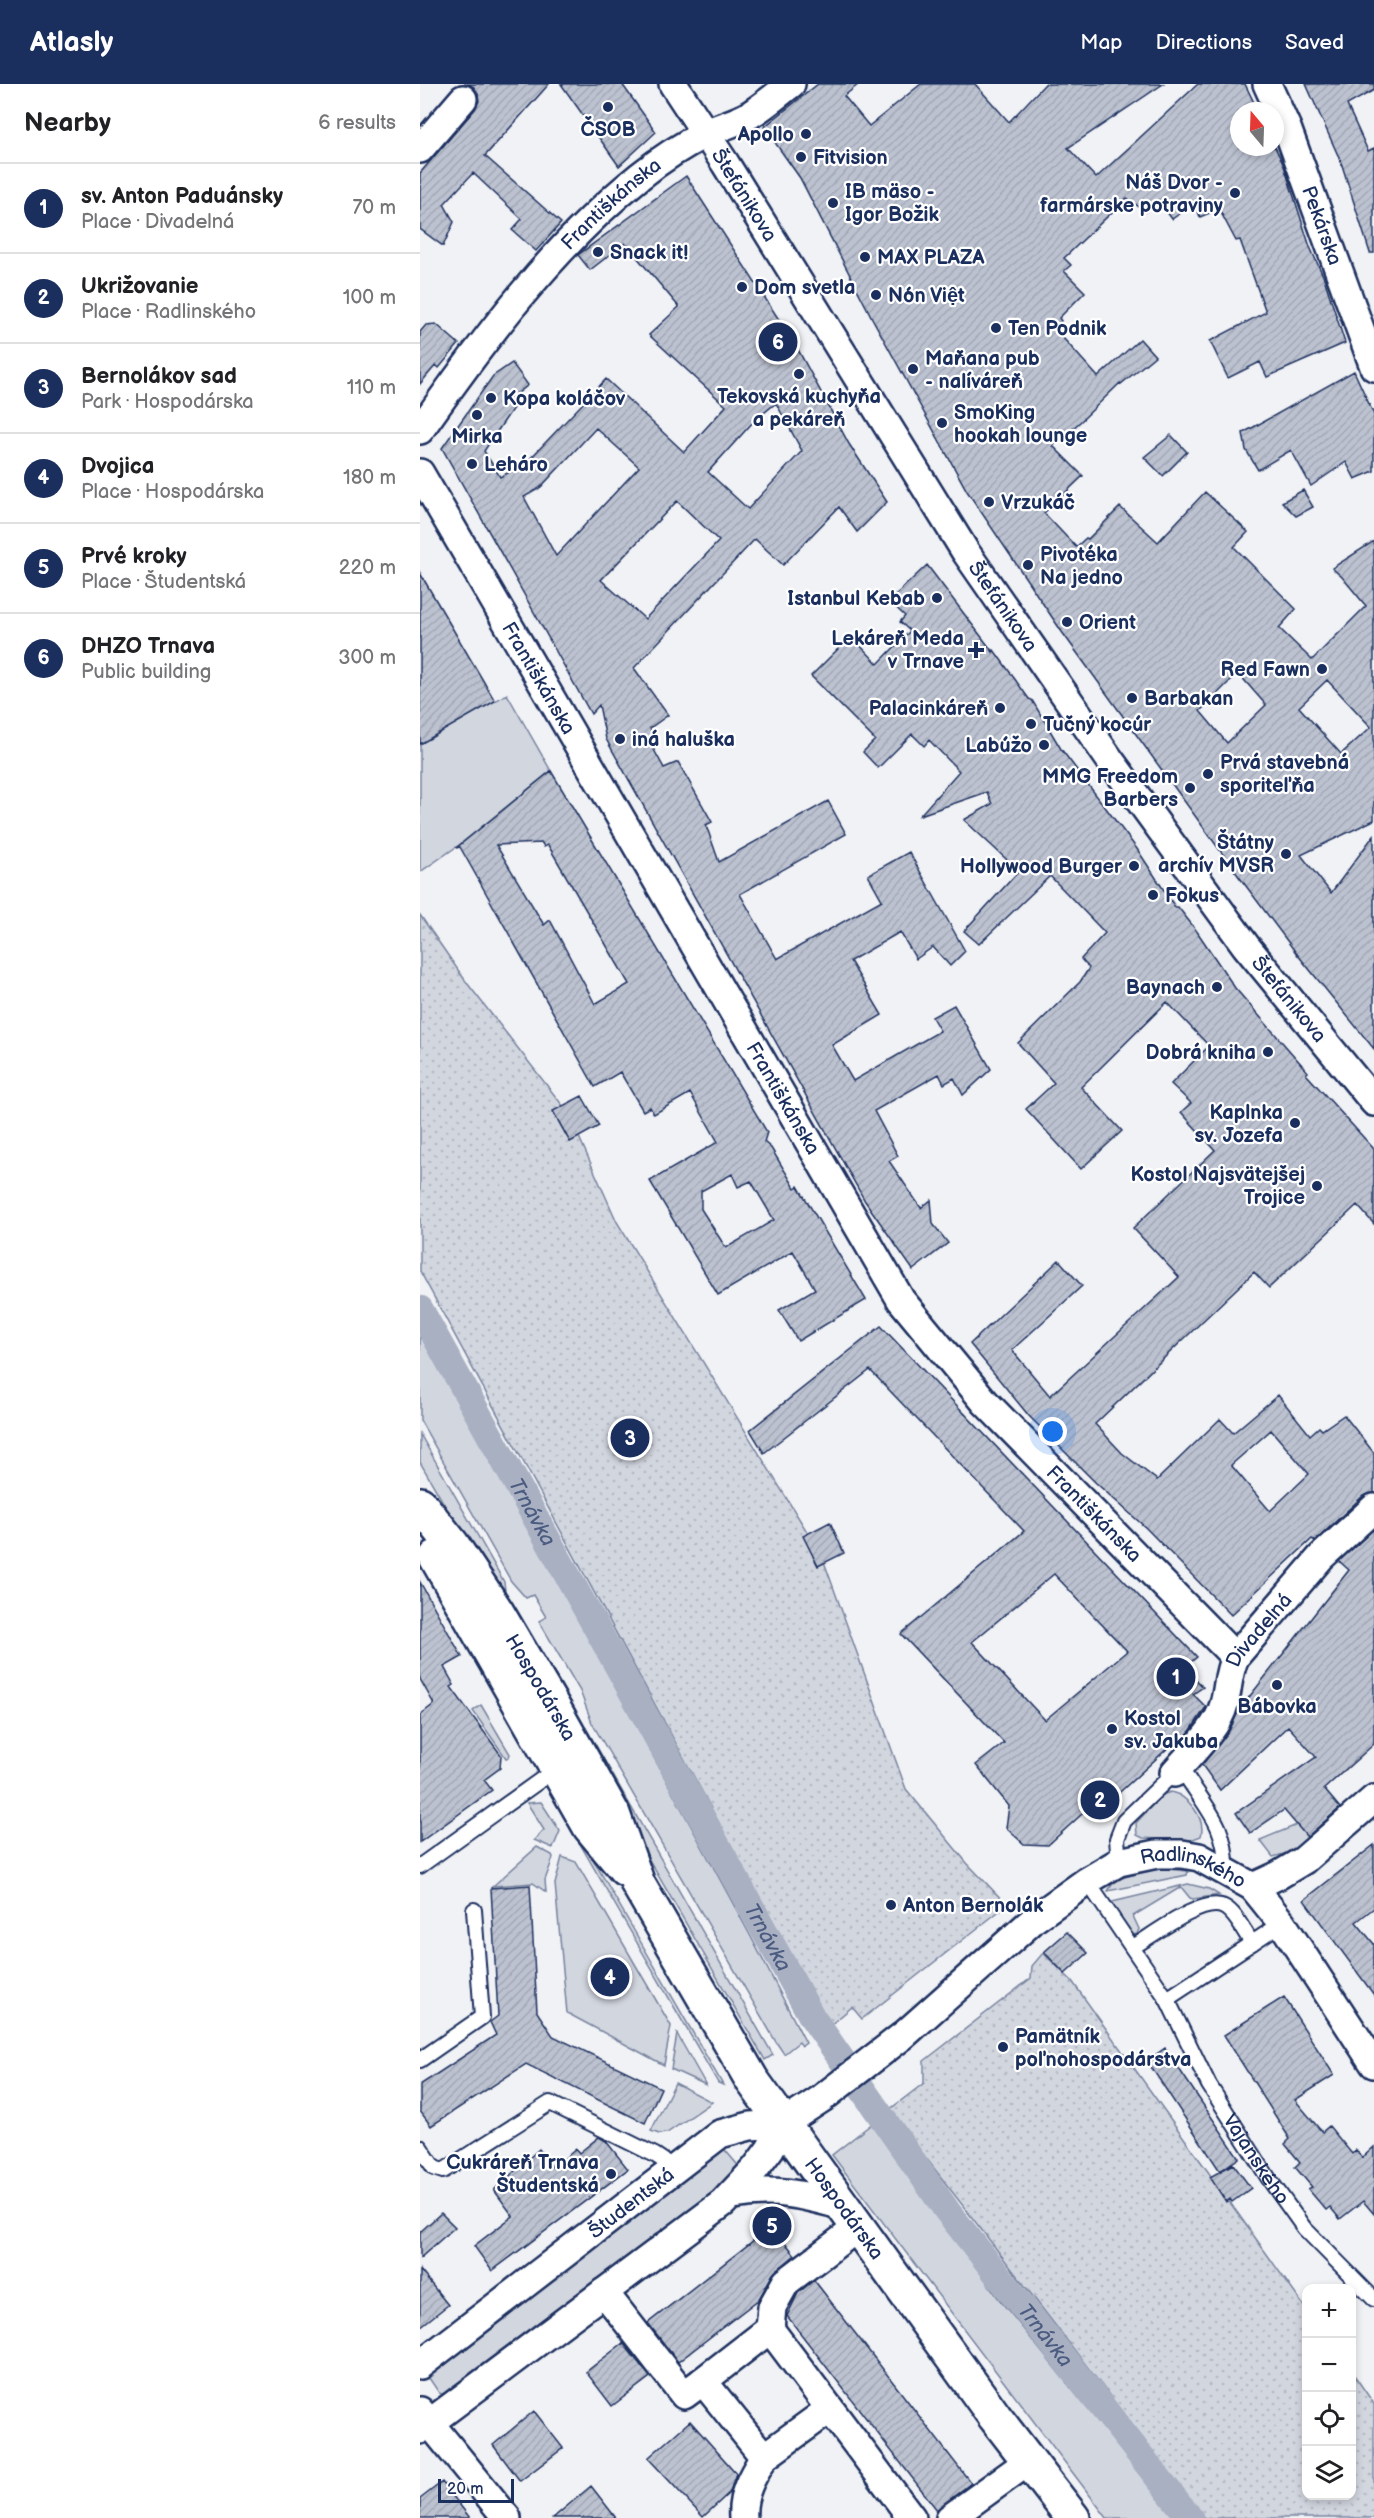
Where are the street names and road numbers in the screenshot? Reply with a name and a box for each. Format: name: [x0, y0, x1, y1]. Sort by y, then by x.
street label: Štefánikova: [706, 144, 782, 246]
street label: Františkánska: [557, 153, 666, 255]
street label: Pekárska: [1296, 183, 1347, 269]
street label: Štefánikova: [963, 556, 1042, 657]
street label: Františkánska: [496, 618, 580, 739]
street label: Štefánikova: [1246, 951, 1331, 1048]
street label: Františkánska: [741, 1038, 825, 1159]
street label: Františkánska: [1041, 1461, 1146, 1568]
street label: Divadelná: [1221, 1589, 1297, 1670]
street label: Hospodárska: [500, 1630, 581, 1745]
street label: Radlinského: [1138, 1843, 1250, 1894]
street label: Vajanského: [1217, 2109, 1294, 2209]
street label: Hospodárska: [799, 2153, 888, 2264]
street label: Študentská: [583, 2163, 679, 2244]

